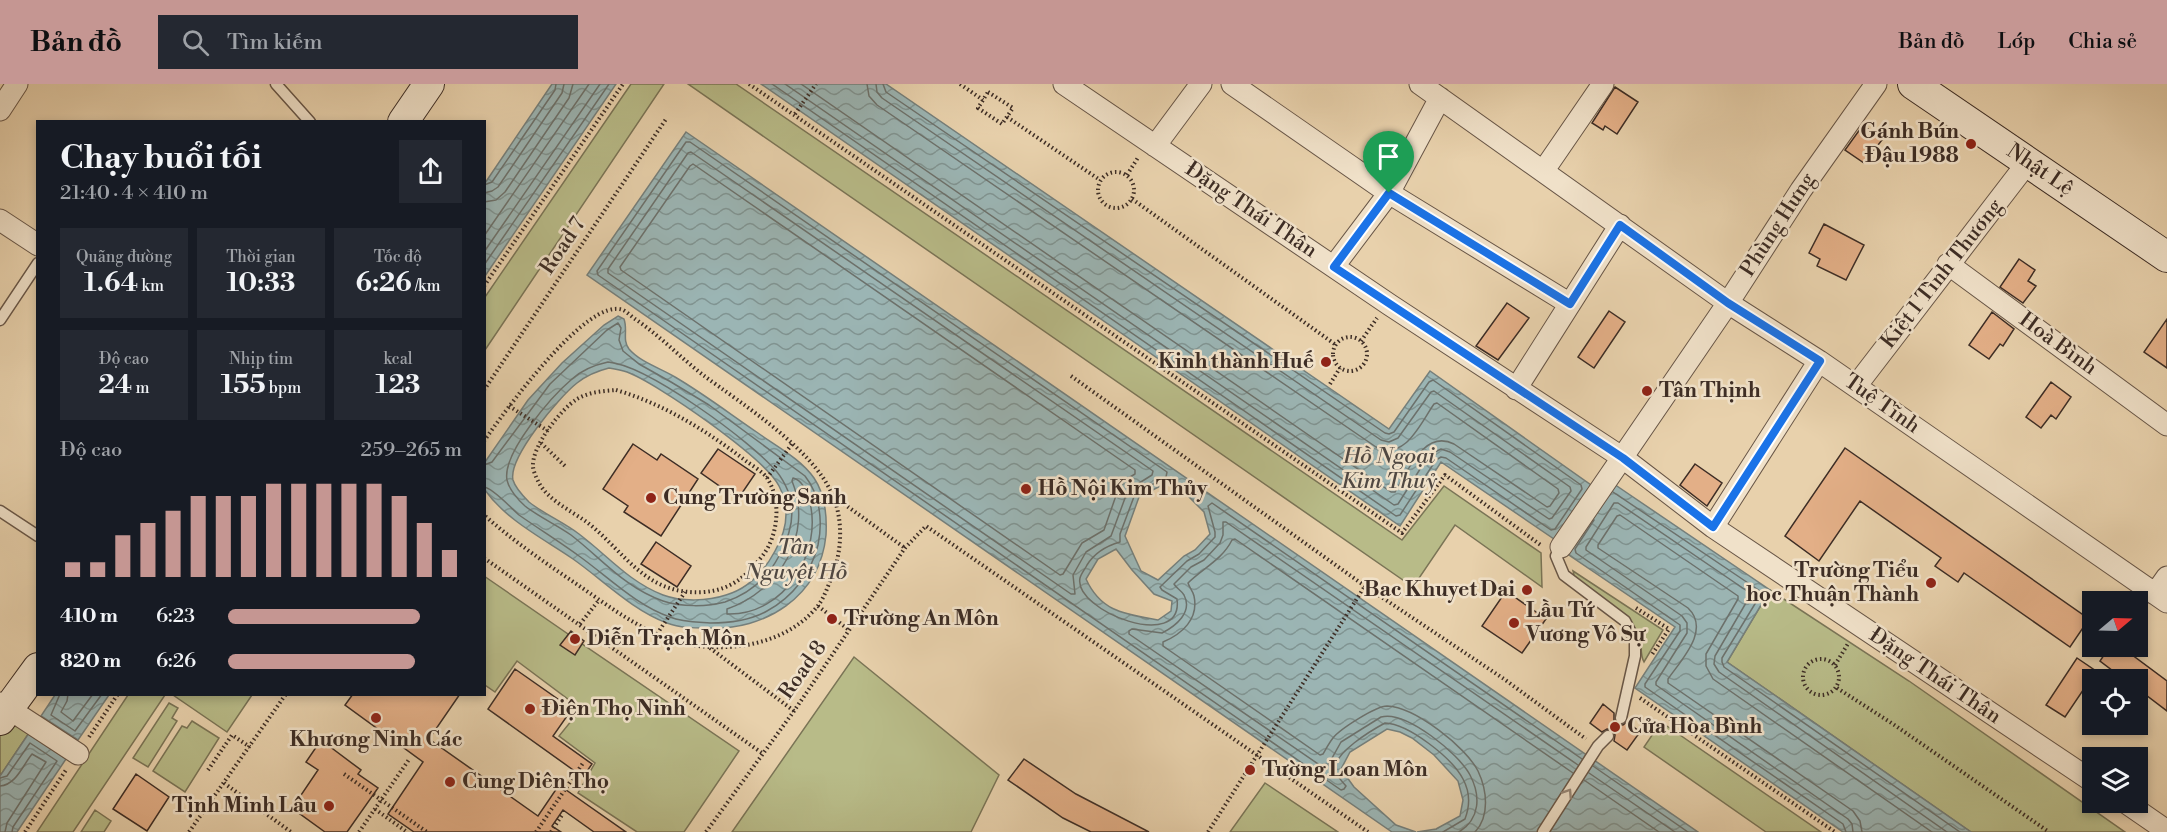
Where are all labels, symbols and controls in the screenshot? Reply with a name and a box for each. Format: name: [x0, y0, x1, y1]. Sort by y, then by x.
search box: [158, 15, 578, 69]
text: Bản đồ: [30, 25, 122, 60]
icon: search: [179, 26, 212, 59]
text: Tìm kiếm: [227, 29, 323, 56]
text: Bản đồ: [1899, 29, 1965, 55]
text: Lớp: [1998, 29, 2035, 55]
text: Chia sẻ: [2068, 29, 2137, 55]
place label: Gánh Bún Đậu 1988: [1860, 119, 1959, 169]
pin: [1363, 131, 1414, 193]
marker: Gánh Bún Đậu 1988: [1964, 137, 1978, 151]
text: Chạy buổi tối: [60, 138, 262, 179]
street label: Nhật Lệ: [2002, 138, 2078, 202]
button: share: [399, 140, 462, 203]
icon: arrive: [1372, 140, 1405, 173]
street label: Đặng Thái Thân: [1180, 156, 1322, 264]
street label: Phùng Hưng: [1735, 168, 1821, 282]
text: 21:40 · 4 × 410 m: [60, 181, 208, 206]
street label: Kiệt 1 Tình Thương: [1875, 194, 2009, 354]
street label: Road 7: [534, 212, 592, 280]
text: Quãng đường: [76, 247, 172, 267]
text: Thời gian: [226, 247, 296, 267]
text: Tốc độ: [374, 247, 422, 267]
text: 1.64: [84, 267, 138, 299]
text: 10:33: [227, 267, 295, 299]
text: 6:26: [356, 267, 412, 299]
text: km: [138, 276, 164, 296]
text: /km: [412, 276, 440, 296]
street label: Hoà Bình: [2014, 307, 2103, 381]
text: Độ cao: [99, 349, 149, 369]
text: Nhịp tim: [229, 349, 293, 369]
text: kcal: [383, 349, 413, 369]
place label: Kinh thành Huế: [1158, 349, 1314, 375]
marker: Kinh thành Huế: [1319, 355, 1333, 369]
text: 24: [98, 369, 132, 401]
text: 155: [221, 369, 266, 401]
text: 123: [376, 369, 420, 401]
street label: Tuệ Tĩnh: [1839, 369, 1925, 440]
text: m: [132, 378, 150, 398]
text: bpm: [266, 378, 301, 398]
place label: Tân Thịnh: [1659, 378, 1761, 404]
marker: Tân Thịnh: [1640, 384, 1654, 398]
text: Độ cao: [60, 438, 122, 463]
text: 259–265 m: [361, 438, 462, 463]
water label: Hồ Ngoại Kim Thuỷ: [1341, 443, 1438, 495]
place label: Hồ Nội Kim Thủy: [1038, 476, 1208, 502]
marker: Hồ Nội Kim Thủy: [1019, 482, 1033, 496]
place label: Cung Trường Sanh: [663, 485, 847, 511]
marker: Cung Trường Sanh: [644, 491, 658, 505]
water label: Tân Nguyệt Hồ: [744, 534, 847, 586]
place label: Trường Tiểu học Thuận Thành: [1746, 558, 1919, 608]
marker: Trường Tiểu học Thuận Thành: [1924, 576, 1938, 590]
place label: Bac Khuyet Dai: [1364, 577, 1515, 603]
marker: Bac Khuyet Dai: [1520, 583, 1534, 597]
north arrow: [2082, 591, 2148, 657]
map controls: [2082, 591, 2148, 813]
place label: Lầu Tứ Vương Vô Sự: [1525, 598, 1647, 648]
text: 410 m: [60, 604, 118, 629]
text: 6:23: [156, 604, 195, 629]
place label: Trường An Môn: [844, 606, 999, 632]
marker: Trường An Môn: [825, 612, 839, 626]
marker: Lầu Tứ Vương Vô Sự: [1507, 616, 1521, 630]
street label: Đặng Thái Thân: [1864, 622, 2006, 730]
place label: Diễn Trạch Môn: [587, 626, 746, 652]
marker: Diễn Trạch Môn: [568, 632, 582, 646]
street label: Road 8: [773, 636, 833, 704]
text: 820 m: [60, 649, 121, 674]
text: 6:26: [156, 649, 196, 674]
button: locate: [2082, 669, 2148, 735]
place label: Điện Thọ Ninh: [541, 696, 686, 722]
marker: Điện Thọ Ninh: [523, 702, 537, 716]
marker: Khương Ninh Các: [369, 711, 383, 725]
place label: Cửa Hòa Bình: [1627, 714, 1762, 740]
marker: Cửa Hòa Bình: [1608, 720, 1622, 734]
place label: Khương Ninh Các: [289, 727, 463, 753]
button: layers: [2082, 747, 2148, 813]
place label: Tường Loan Môn: [1262, 757, 1428, 783]
marker: Tường Loan Môn: [1243, 763, 1257, 777]
place label: Cung Diên Thọ: [462, 769, 609, 795]
marker: Cung Diên Thọ: [443, 775, 457, 789]
one-way arrow: [1561, 789, 1572, 800]
place label: Tịnh Minh Lâu: [172, 793, 317, 819]
marker: Tịnh Minh Lâu: [322, 799, 336, 813]

